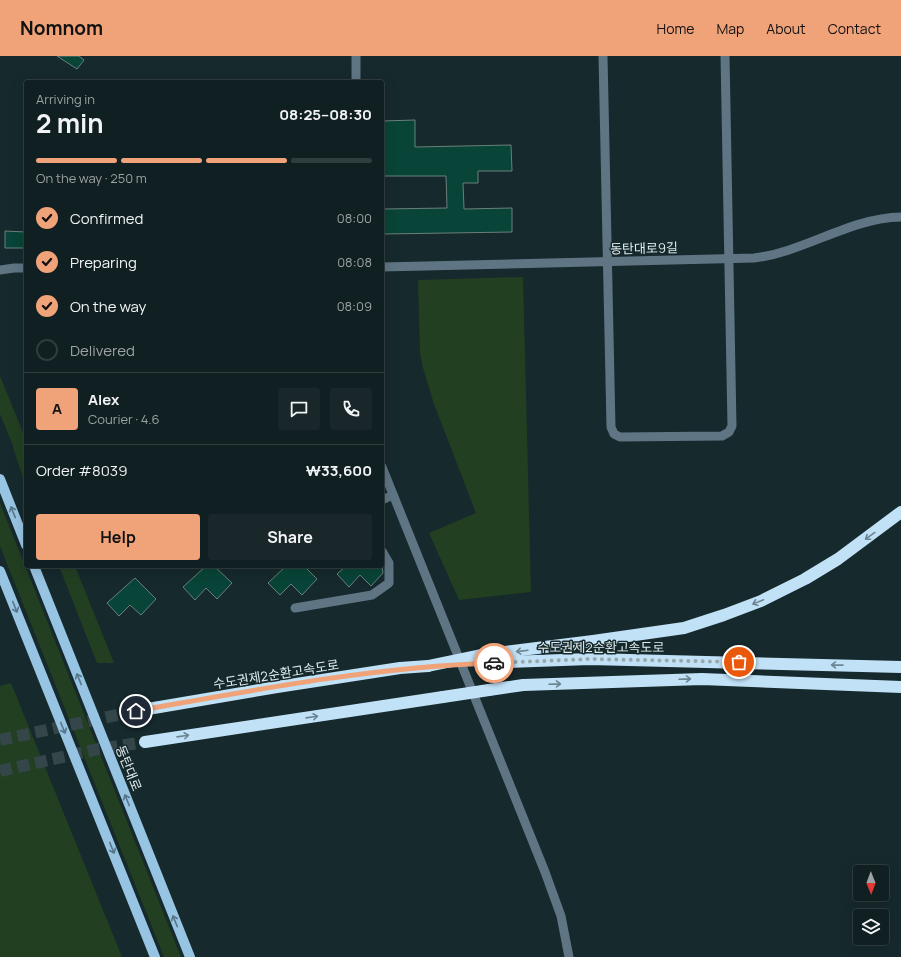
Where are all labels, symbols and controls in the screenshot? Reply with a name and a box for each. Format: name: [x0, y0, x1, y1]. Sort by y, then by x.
text: Nomnom: [20, 15, 103, 41]
text: Home: [657, 19, 694, 38]
text: Map: [716, 19, 744, 38]
text: About: [766, 19, 806, 38]
text: Contact: [828, 19, 881, 38]
text: Arriving in: [36, 90, 95, 108]
text: 08:25–08:30: [279, 104, 372, 125]
text: 2 min: [36, 105, 104, 141]
text: On the way · 250 m: [36, 169, 147, 187]
icon: check: [36, 207, 58, 229]
text: Confirmed: [70, 208, 143, 229]
text: 08:00: [337, 209, 372, 227]
street label: 동탄대로9길: [610, 238, 678, 258]
icon: check: [36, 251, 58, 273]
text: Preparing: [70, 252, 137, 273]
text: 08:08: [337, 253, 372, 271]
icon: check: [36, 295, 58, 317]
text: On the way: [70, 296, 146, 317]
text: 08:09: [337, 297, 372, 315]
text: Delivered: [70, 340, 135, 361]
button: chat: [278, 388, 320, 430]
button: phone: [330, 388, 372, 430]
text: Alex: [88, 389, 119, 410]
text: A: [52, 398, 62, 419]
text: Courier · 4.6: [88, 410, 160, 428]
text: Order #8039: [36, 460, 127, 481]
text: ₩33,600: [306, 460, 372, 481]
one-way arrow: [9, 507, 16, 519]
button: Help: [36, 514, 200, 560]
button: Share: [208, 514, 372, 560]
one-way arrow: [864, 531, 875, 540]
one-way arrow: [753, 598, 765, 606]
one-way arrow: [11, 601, 19, 613]
street label: 수도권제2순환고속도로: [537, 638, 665, 656]
courier: [474, 643, 514, 683]
pin: [722, 645, 756, 679]
one-way arrow: [516, 647, 529, 654]
icon: bag: [728, 651, 750, 673]
icon: car: [483, 652, 505, 674]
street label: 수도권제2순환고속도로: [212, 655, 340, 693]
one-way arrow: [831, 661, 844, 668]
one-way arrow: [75, 674, 83, 686]
one-way arrow: [678, 675, 691, 683]
one-way arrow: [548, 680, 561, 688]
pin: [119, 694, 153, 728]
icon: home: [125, 700, 147, 722]
one-way arrow: [305, 713, 318, 721]
one-way arrow: [60, 721, 67, 733]
one-way arrow: [176, 732, 189, 740]
street label: 동탄대로: [112, 742, 146, 794]
one-way arrow: [123, 794, 131, 806]
one-way arrow: [108, 842, 116, 854]
north arrow: [853, 865, 889, 901]
map controls: [853, 865, 889, 945]
button: layers: [853, 909, 889, 945]
one-way arrow: [171, 915, 179, 927]

